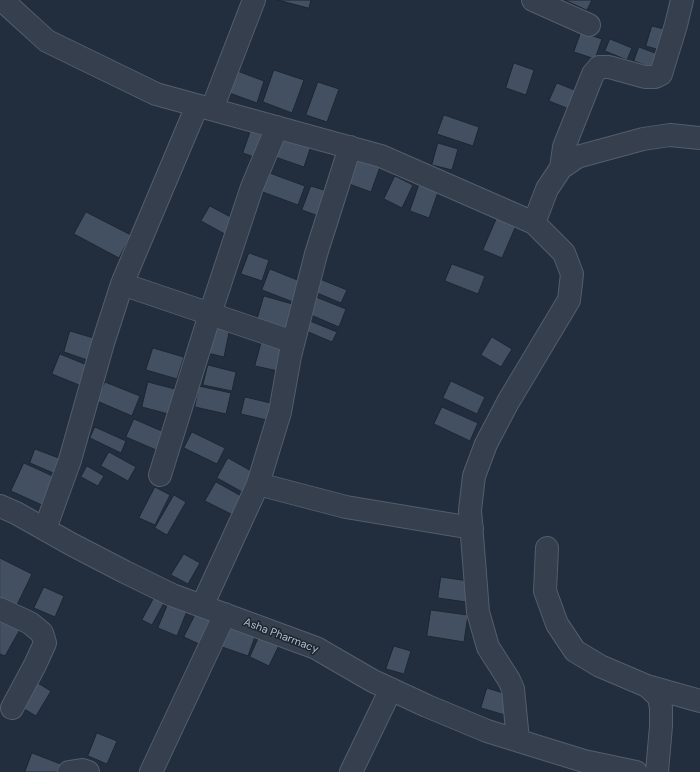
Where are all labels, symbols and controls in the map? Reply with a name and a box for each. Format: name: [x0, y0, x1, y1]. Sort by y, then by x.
street label: Asha Pharmacy: [242, 616, 320, 656]

